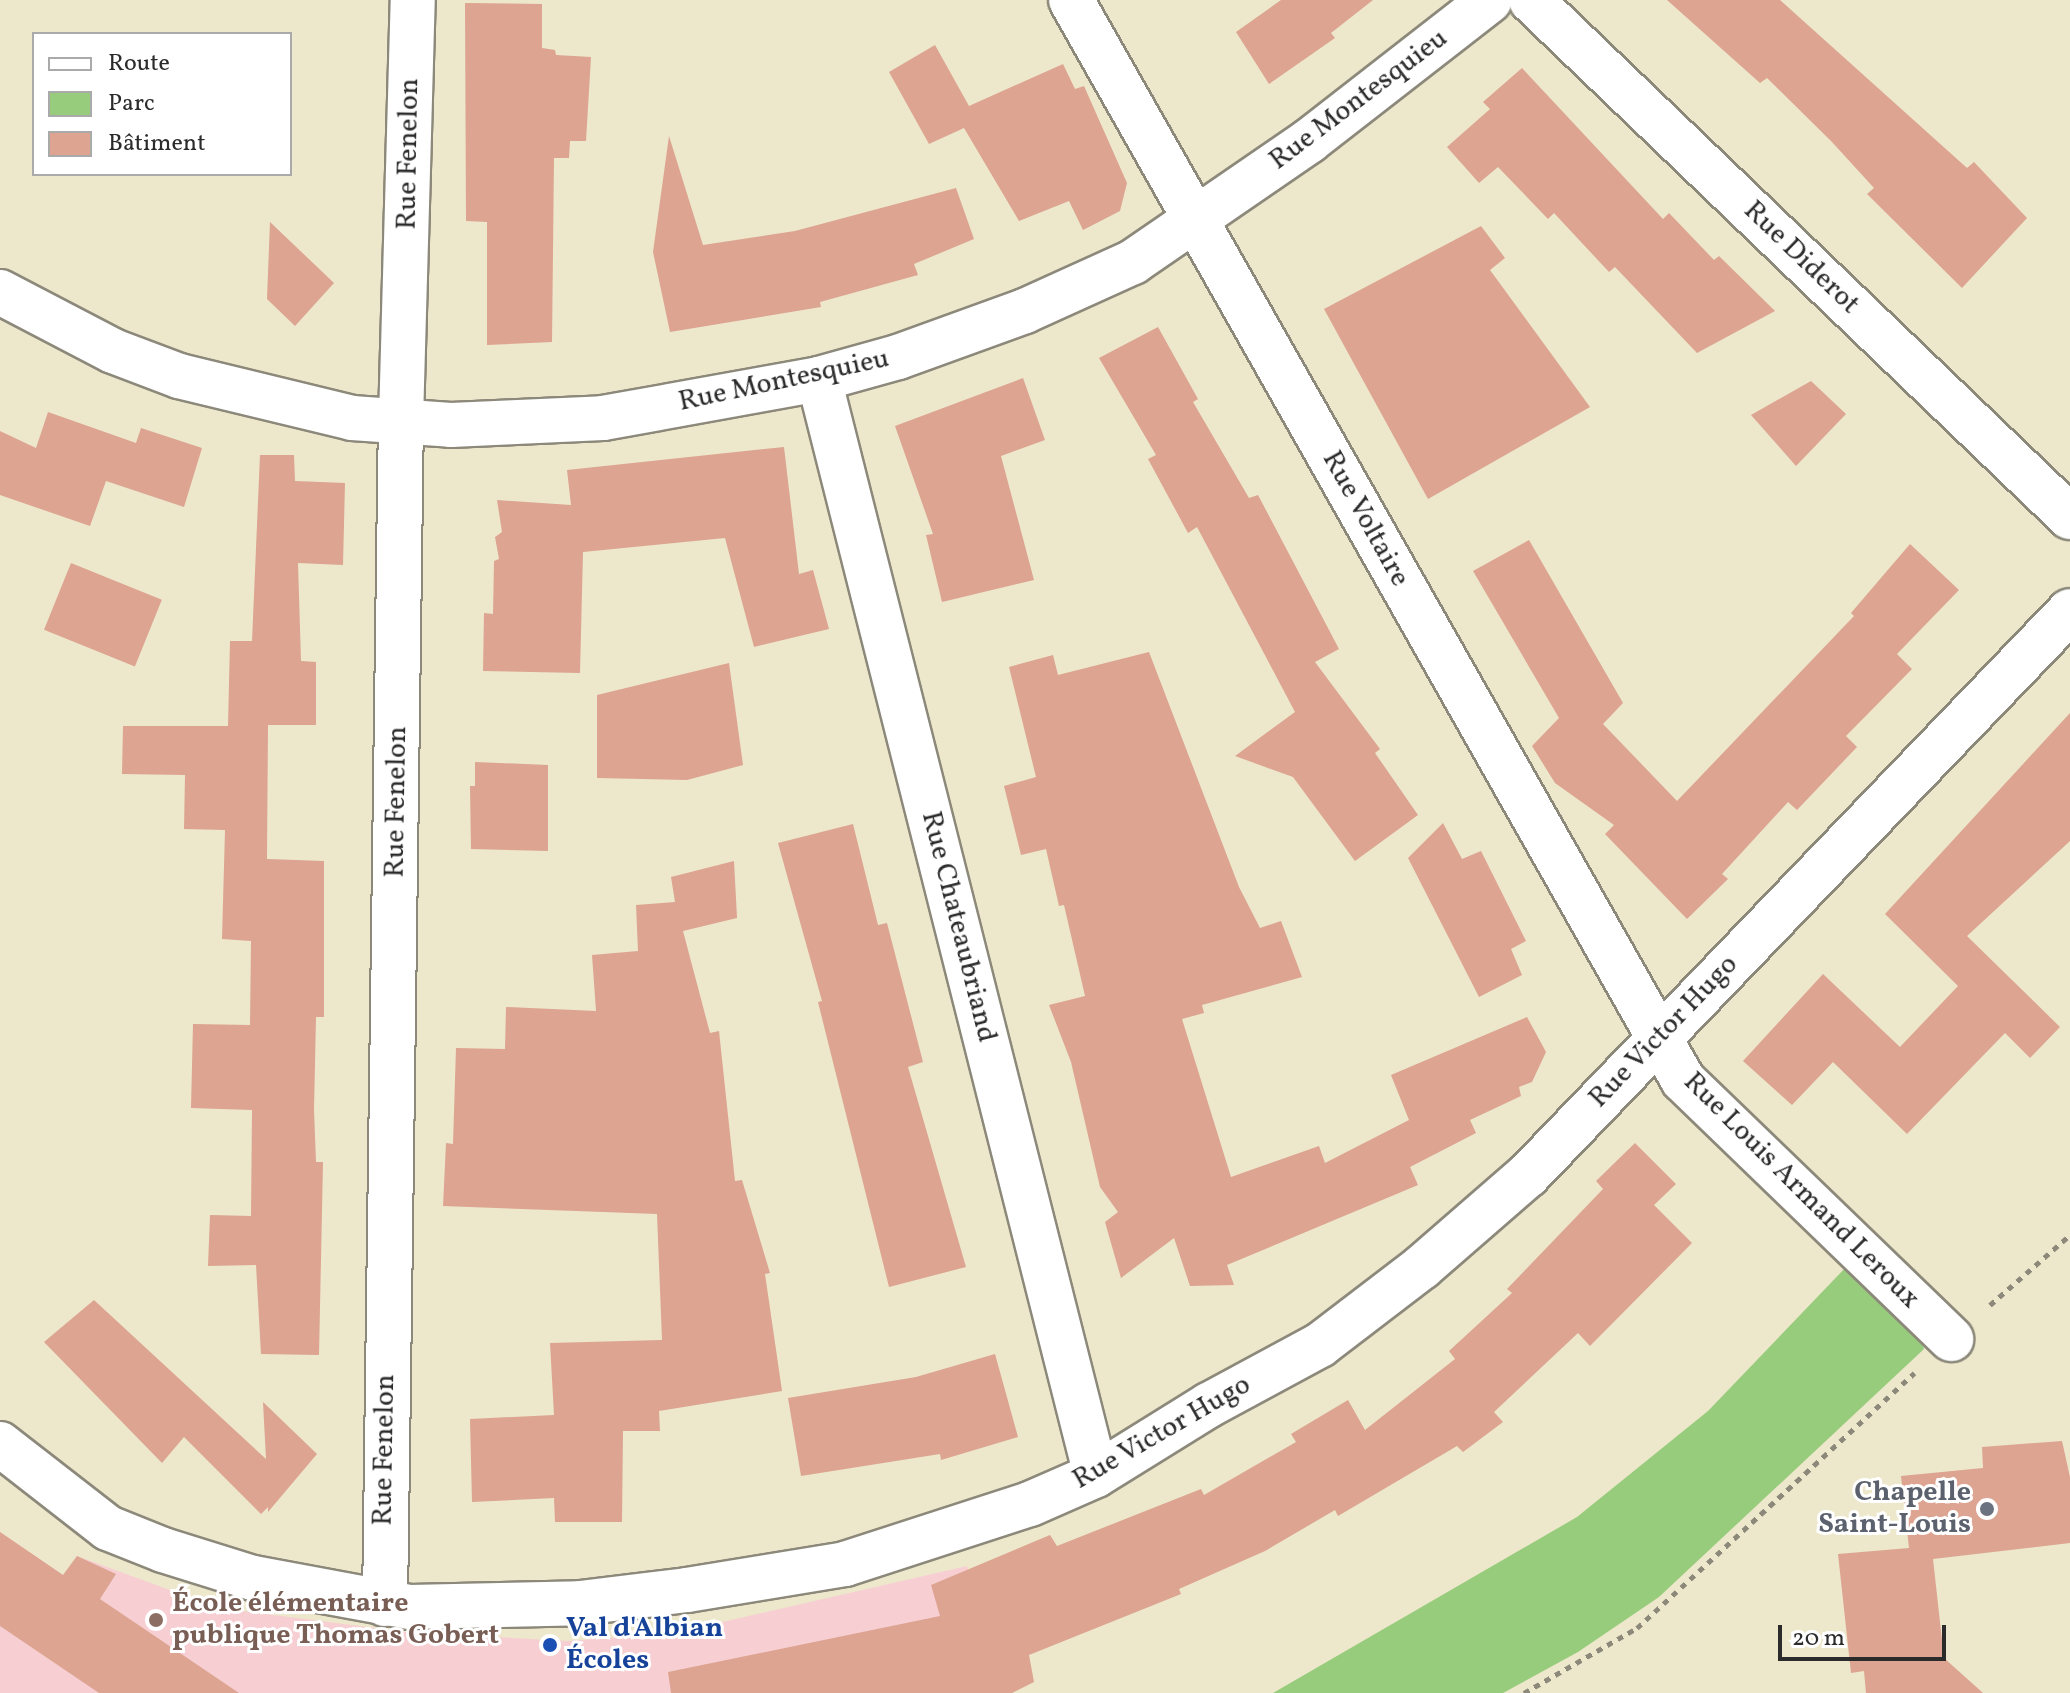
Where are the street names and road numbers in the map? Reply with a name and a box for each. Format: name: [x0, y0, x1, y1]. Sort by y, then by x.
street label: Rue Montesquieu: [1263, 22, 1455, 178]
street label: Rue Fenelon: [391, 78, 427, 230]
street label: Rue Diderot: [1736, 194, 1866, 322]
street label: Rue Montesquieu: [676, 342, 892, 420]
street label: Rue Voltaire: [1314, 445, 1416, 593]
street label: Rue Fenelon: [379, 726, 415, 878]
street label: Rue Chateaubriand: [913, 808, 1003, 1046]
street label: Rue Victor Hugo: [1582, 948, 1746, 1116]
street label: Rue Louis Armand Leroux: [1676, 1066, 1926, 1316]
street label: Rue Victor Hugo: [1067, 1368, 1257, 1498]
street label: Rue Fenelon: [367, 1374, 403, 1526]

